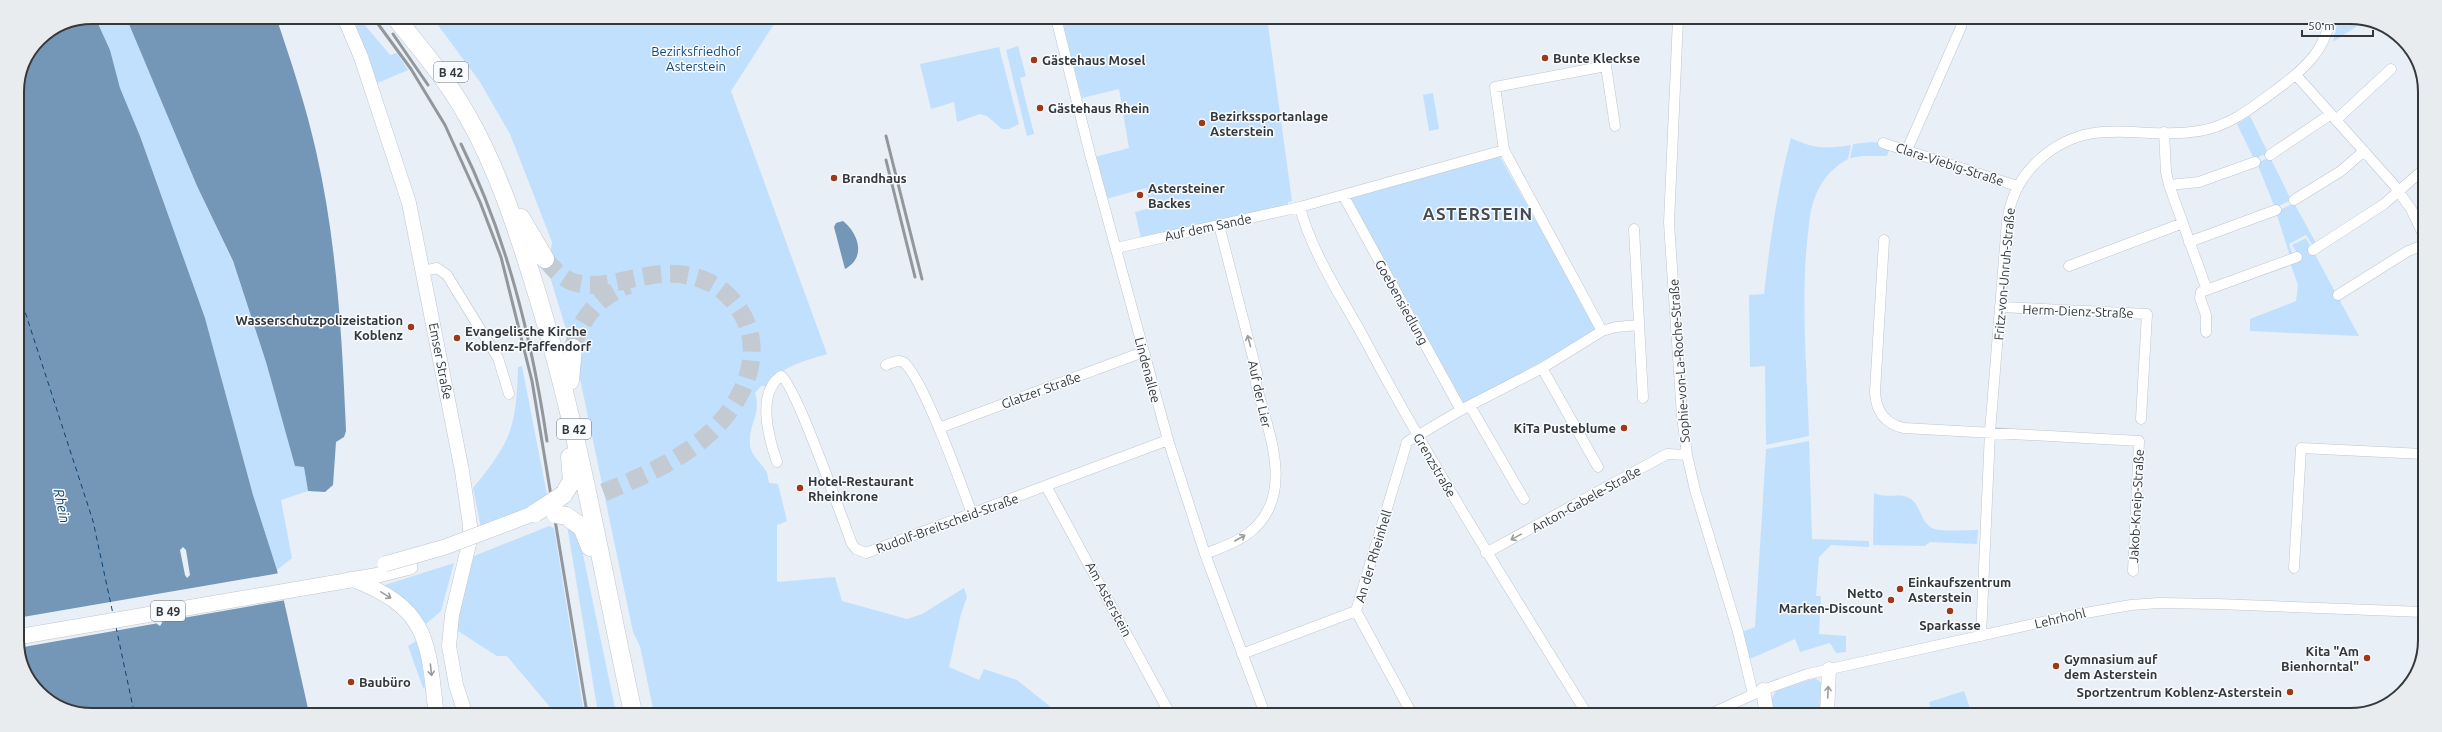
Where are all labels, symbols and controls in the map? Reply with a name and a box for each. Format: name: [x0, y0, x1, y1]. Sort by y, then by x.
scale bar: [2302, 12, 2373, 38]
text: 50 m: [2308, 19, 2335, 32]
park label: Bezirksfriedhof Asterstein: [651, 44, 741, 73]
place label: Bunte Kleckse: [1553, 51, 1640, 65]
place label: Gästehaus Mosel: [1042, 53, 1146, 67]
marker: Bunte Kleckse: [1540, 53, 1550, 63]
marker: Gästehaus Mosel: [1029, 55, 1039, 65]
road number: B 42: [434, 62, 468, 82]
place label: Gästehaus Rhein: [1048, 101, 1149, 115]
marker: Gästehaus Rhein: [1035, 103, 1045, 113]
place label: Bezirkssportanlage Asterstein: [1210, 109, 1328, 138]
marker: Bezirkssportanlage Asterstein: [1197, 118, 1207, 128]
street label: Clara-Viebig-Straße: [1894, 140, 2006, 188]
place label: Brandhaus: [842, 171, 907, 185]
marker: Brandhaus: [829, 173, 839, 183]
place label: Astersteiner Backes: [1148, 181, 1225, 210]
marker: Astersteiner Backes: [1135, 190, 1145, 200]
district label: ASTERSTEIN: [1423, 204, 1533, 223]
street label: Fritz-von-Unruh-Straße: [1991, 207, 2017, 341]
street label: Auf dem Sande: [1163, 211, 1253, 243]
street label: Goebensiedlung: [1373, 257, 1431, 347]
street label: Sophie-von-La-Roche-Straße: [1666, 279, 1692, 443]
street label: Herm-Dienz-Straße: [2022, 302, 2134, 320]
place label: Wasserschutzpolizeistation Koblenz: [236, 313, 403, 342]
street label: Emser Straße: [427, 321, 455, 401]
marker: Wasserschutzpolizeistation Koblenz: [406, 322, 416, 332]
place label: Evangelische Kirche Koblenz-Pfaffendorf: [465, 324, 592, 353]
marker: Evangelische Kirche Koblenz-Pfaffendorf: [452, 333, 462, 343]
one-way arrow: [1244, 335, 1252, 348]
street label: Lindenallee: [1133, 336, 1163, 404]
street label: Auf der Lier: [1246, 359, 1274, 429]
street label: Glatzer Straße: [999, 369, 1083, 411]
road number: B 42: [557, 419, 591, 439]
place label: KiTa Pusteblume: [1514, 421, 1616, 435]
marker: KiTa Pusteblume: [1619, 423, 1629, 433]
street label: Grenzstraße: [1411, 431, 1459, 499]
street label: Jakob-Kneip-Straße: [2126, 449, 2146, 563]
street label: Anton-Gabele-Straße: [1529, 463, 1643, 535]
place label: Hotel-Restaurant Rheinkrone: [808, 474, 914, 503]
marker: Hotel-Restaurant Rheinkrone: [795, 483, 805, 493]
water label: Rhein: [51, 487, 73, 525]
street label: Rudolf-Breitscheid-Straße: [874, 491, 1020, 555]
street label: An der Rheinhell: [1352, 507, 1394, 604]
one-way arrow: [1234, 533, 1246, 541]
one-way arrow: [1510, 534, 1522, 542]
street label: Am Asterstein: [1083, 559, 1135, 639]
place label: Einkaufszentrum Asterstein: [1908, 575, 2011, 604]
marker: Einkaufszentrum Asterstein: [1895, 584, 1905, 594]
place label: Netto Marken-Discount: [1779, 586, 1883, 615]
one-way arrow: [380, 591, 392, 599]
marker: Netto Marken-Discount: [1886, 595, 1896, 605]
road number: B 49: [151, 601, 185, 621]
street label: Lehrhohl: [2033, 605, 2087, 631]
marker: Sparkasse: [1945, 606, 1955, 616]
place label: Sparkasse: [1919, 618, 1981, 632]
place label: Kita "Am Bienhorntal": [2281, 644, 2359, 673]
place label: Gymnasium auf dem Asterstein: [2064, 652, 2158, 681]
marker: Kita "Am Bienhorntal": [2362, 653, 2372, 663]
marker: Gymnasium auf dem Asterstein: [2051, 661, 2061, 671]
one-way arrow: [427, 663, 435, 676]
place label: Baubüro: [359, 675, 411, 689]
marker: Baubüro: [346, 677, 356, 687]
place label: Sportzentrum Koblenz-Asterstein: [2077, 685, 2282, 699]
one-way arrow: [1824, 686, 1831, 699]
marker: Sportzentrum Koblenz-Asterstein: [2285, 687, 2295, 697]

